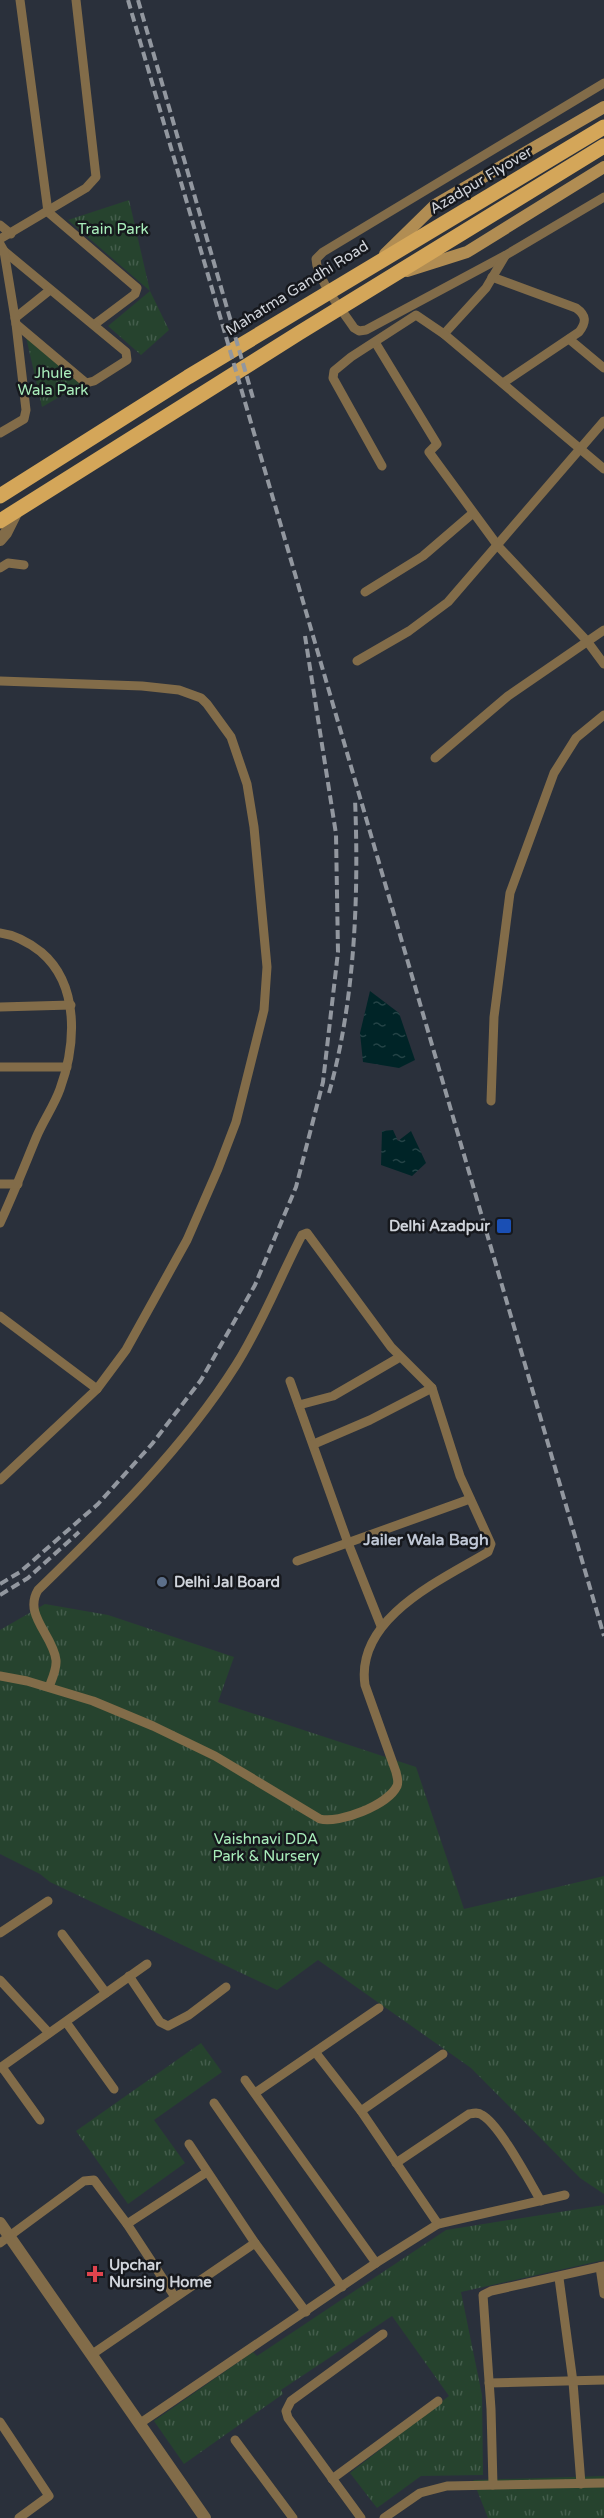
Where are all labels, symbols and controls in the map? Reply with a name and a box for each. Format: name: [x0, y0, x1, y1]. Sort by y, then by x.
street label: Azadpur Flyover: [426, 142, 536, 218]
park label: Train Park: [77, 220, 149, 238]
street label: Mahatma Gandhi Road: [222, 237, 372, 339]
park label: Jhule Wala Park: [17, 364, 89, 399]
place label: Delhi Azadpur: [389, 1217, 490, 1236]
marker: Delhi Azadpur: [495, 1217, 513, 1235]
district label: Jailer Wala Bagh: [362, 1530, 489, 1550]
place label: Delhi Jal Board: [174, 1573, 280, 1591]
marker: Delhi Jal Board: [155, 1575, 169, 1589]
park label: Vaishnavi DDA Park & Nursery: [212, 1830, 320, 1865]
place label: Upchar Nursing Home: [109, 2256, 212, 2292]
marker: Upchar Nursing Home: [86, 2265, 104, 2283]

